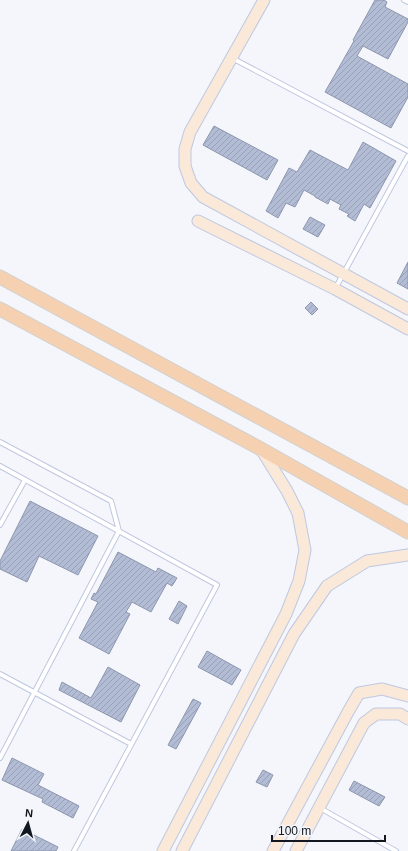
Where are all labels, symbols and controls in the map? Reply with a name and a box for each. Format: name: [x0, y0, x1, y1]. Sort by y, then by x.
north arrow: [8, 803, 48, 843]
text: N: [24, 807, 34, 819]
scale bar: [272, 817, 385, 843]
text: 100 m: [278, 824, 311, 838]

